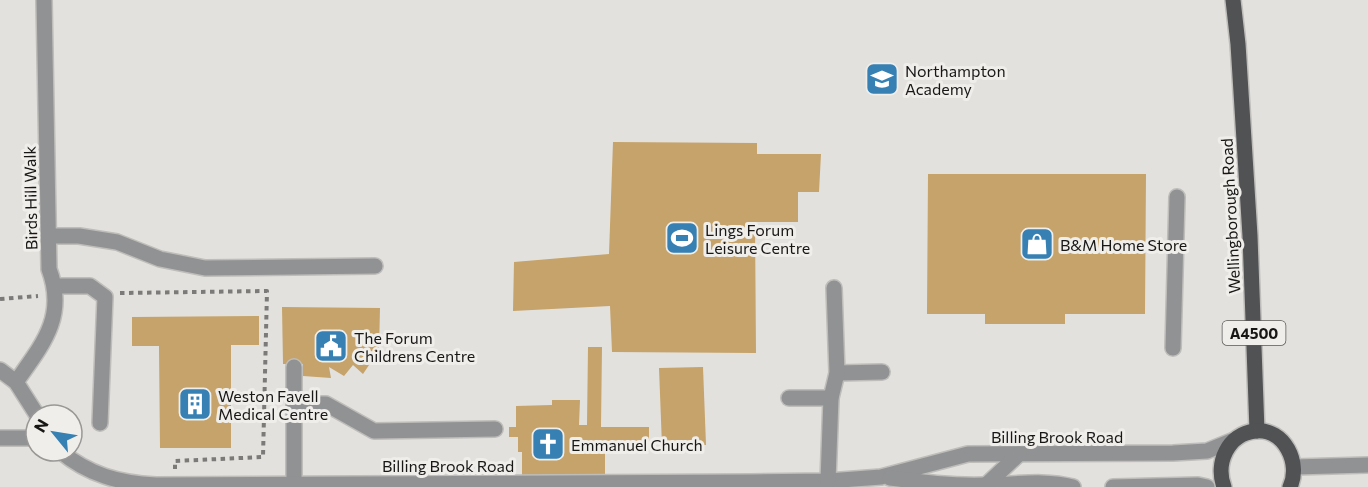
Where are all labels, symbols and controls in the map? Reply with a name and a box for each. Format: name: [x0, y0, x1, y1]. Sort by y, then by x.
school or university icon: Northampton Academy: [864, 61, 900, 97]
place label: Northampton Academy: [905, 61, 1006, 98]
street label: Wellingborough Road: [1216, 138, 1244, 294]
street label: Birds Hill Walk: [20, 146, 40, 250]
sports icon: Lings Forum Leisure Centre: [664, 220, 700, 256]
place label: Lings Forum Leisure Centre: [705, 220, 810, 257]
shop icon: B&M Home Store: [1019, 226, 1055, 262]
place label: B&M Home Store: [1060, 235, 1187, 254]
road number: A4500: [1222, 321, 1286, 345]
public building icon: The Forum Childrens Centre: [313, 328, 349, 364]
place label: The Forum Childrens Centre: [354, 328, 475, 365]
building icon: Weston Favell Medical Centre: [177, 386, 213, 422]
place label: Weston Favell Medical Centre: [218, 386, 328, 423]
north arrow: [24, 403, 84, 463]
text: N: [29, 415, 52, 435]
church icon: Emmanuel Church: [530, 426, 566, 462]
street label: Billing Brook Road: [991, 427, 1123, 446]
place label: Emmanuel Church: [571, 435, 703, 454]
street label: Billing Brook Road: [382, 456, 514, 475]

